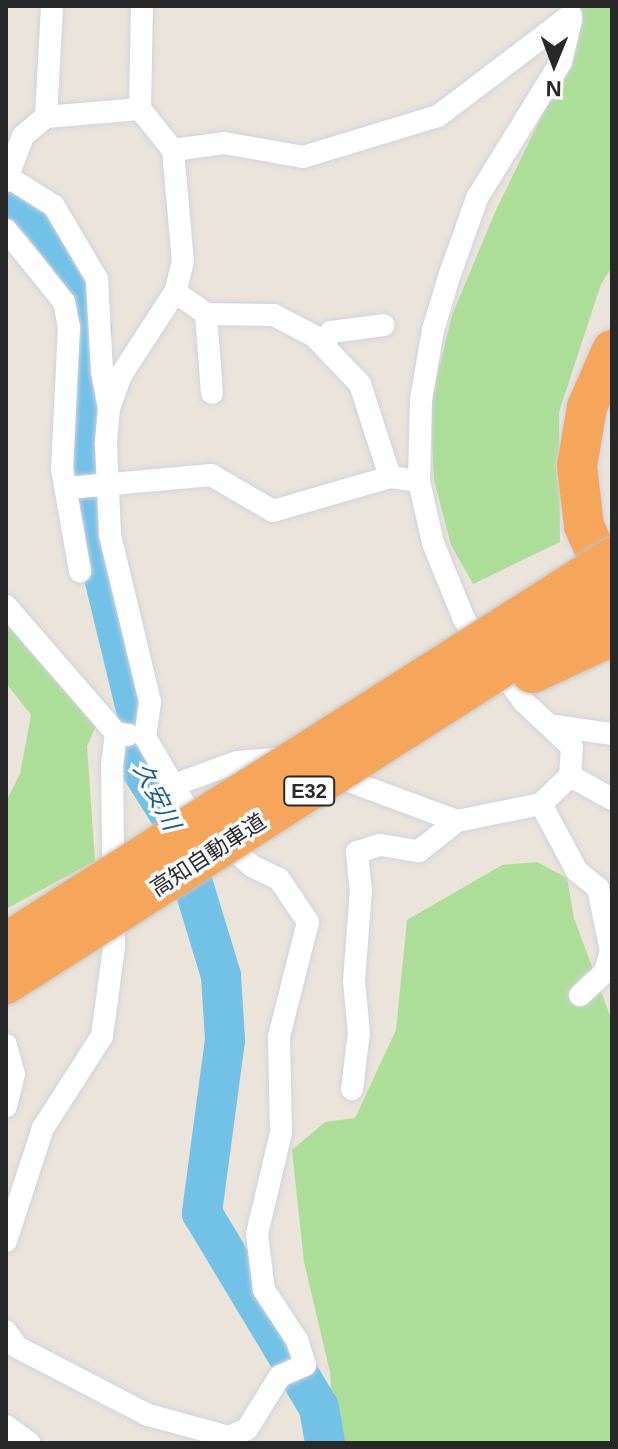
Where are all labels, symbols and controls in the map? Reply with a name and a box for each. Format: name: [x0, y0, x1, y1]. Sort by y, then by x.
north arrow: [514, 24, 594, 104]
text: N: [545, 76, 562, 101]
water label: 久安川: [128, 757, 186, 835]
road number: E32: [283, 775, 335, 807]
street label: 高知自動車道: [145, 808, 271, 902]

